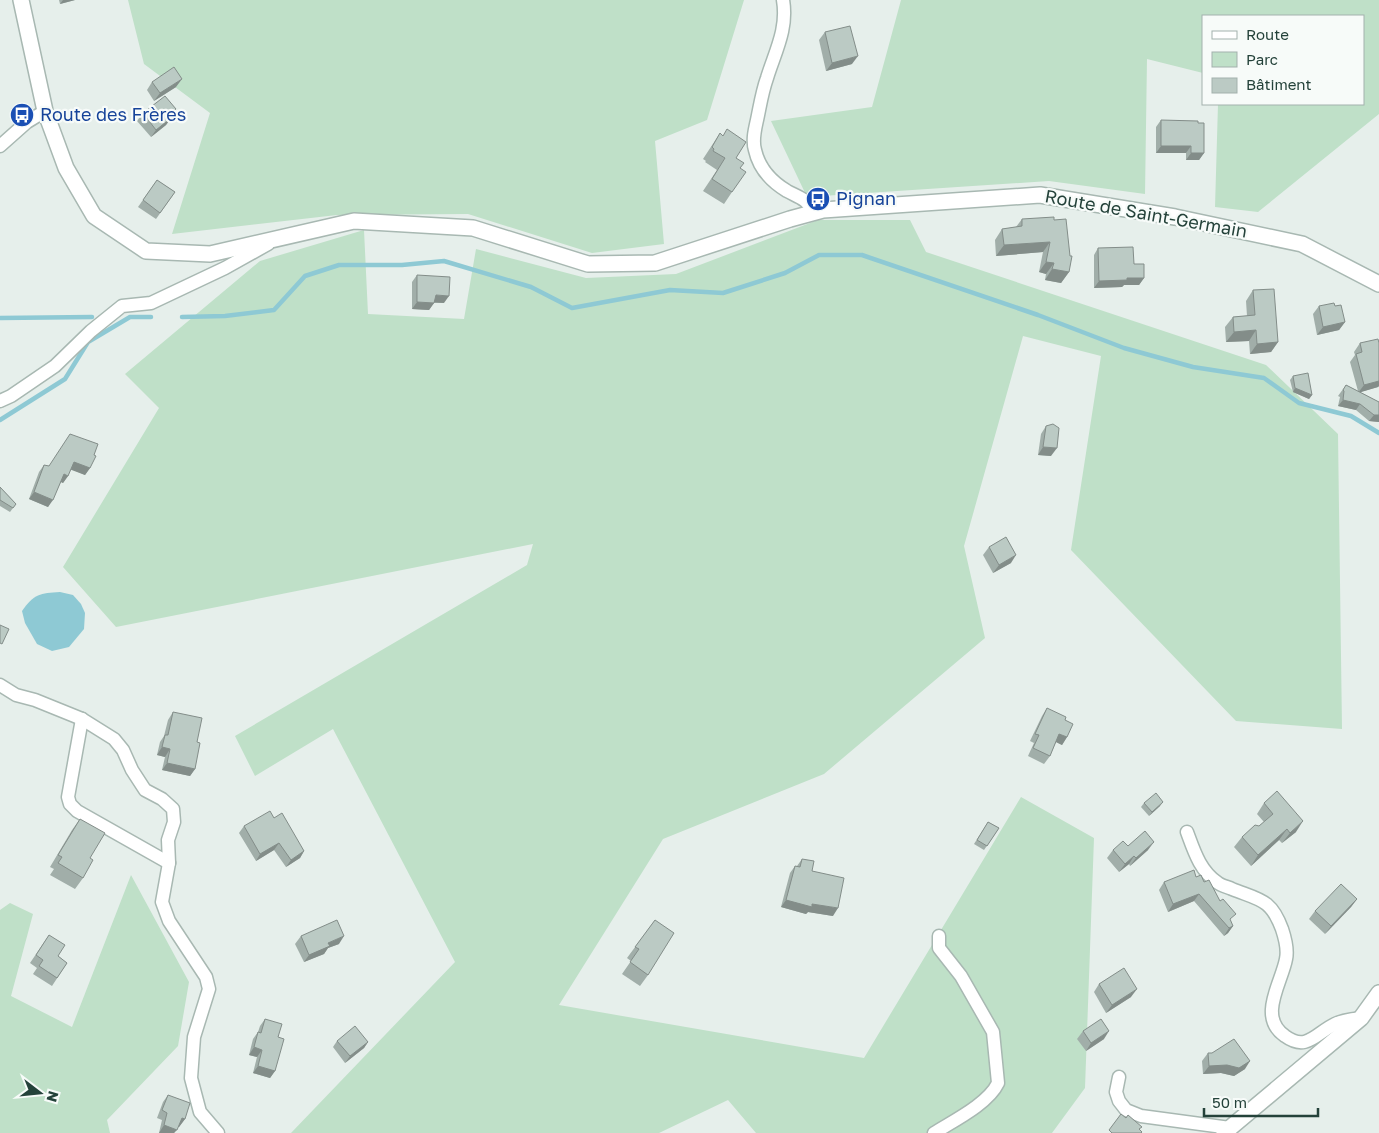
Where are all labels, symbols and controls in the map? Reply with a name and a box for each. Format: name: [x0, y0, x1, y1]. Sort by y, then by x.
legend: [1202, 15, 1364, 105]
text: Route: [1246, 25, 1289, 43]
text: Parc: [1246, 50, 1278, 68]
text: Bâtiment: [1246, 75, 1311, 93]
bus stop icon: Route des Frères: [9, 102, 35, 128]
place label: Route des Frères: [40, 103, 186, 125]
street label: Route de Saint-Germain: [1043, 184, 1249, 242]
bus stop icon: Pignan: [805, 186, 831, 212]
place label: Pignan: [836, 187, 896, 209]
north arrow: [15, 1068, 65, 1118]
scale bar: [1204, 1086, 1318, 1118]
text: N: [43, 1089, 63, 1104]
text: 50 m: [1212, 1093, 1247, 1111]

